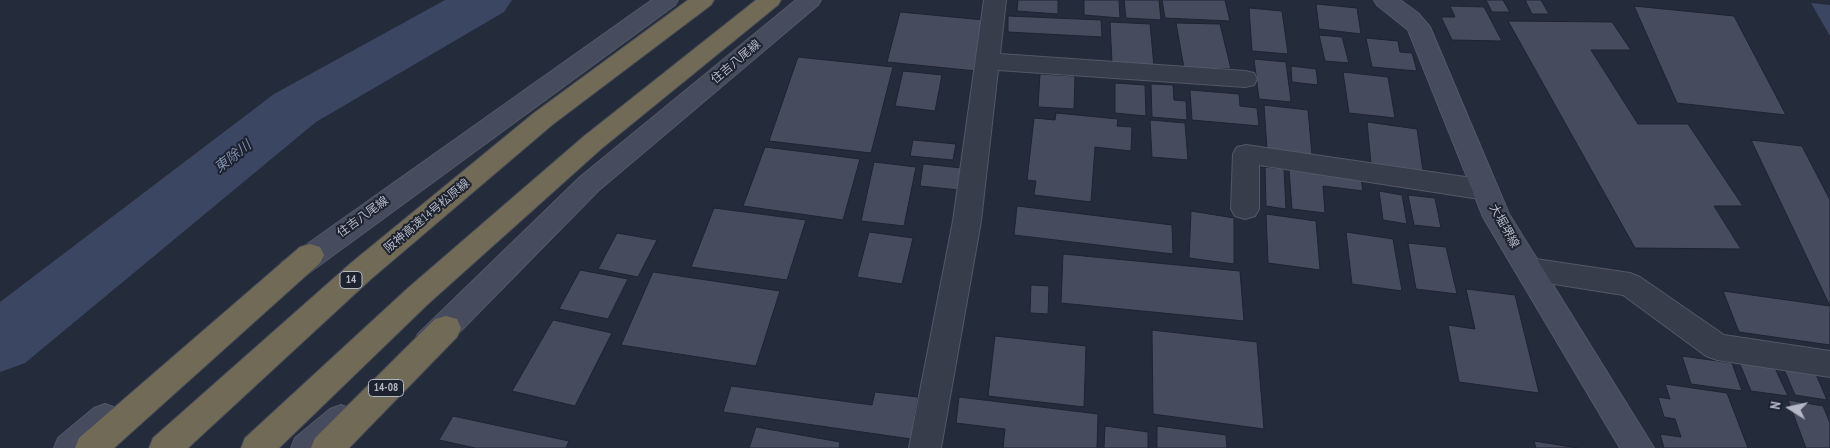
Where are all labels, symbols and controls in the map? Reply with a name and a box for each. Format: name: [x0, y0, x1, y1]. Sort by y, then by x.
street label: 住吉八尾線: [708, 37, 764, 87]
water label: 東除川: [211, 137, 255, 177]
street label: 阪神高速14号松原線: [381, 176, 473, 256]
street label: 住吉八尾線: [334, 194, 392, 240]
street label: 大堀堺線: [1486, 202, 1522, 250]
road number: 14: [340, 272, 362, 288]
road number: 14-08: [368, 379, 404, 396]
north arrow: [1765, 383, 1815, 433]
text: N: [1766, 400, 1785, 411]

